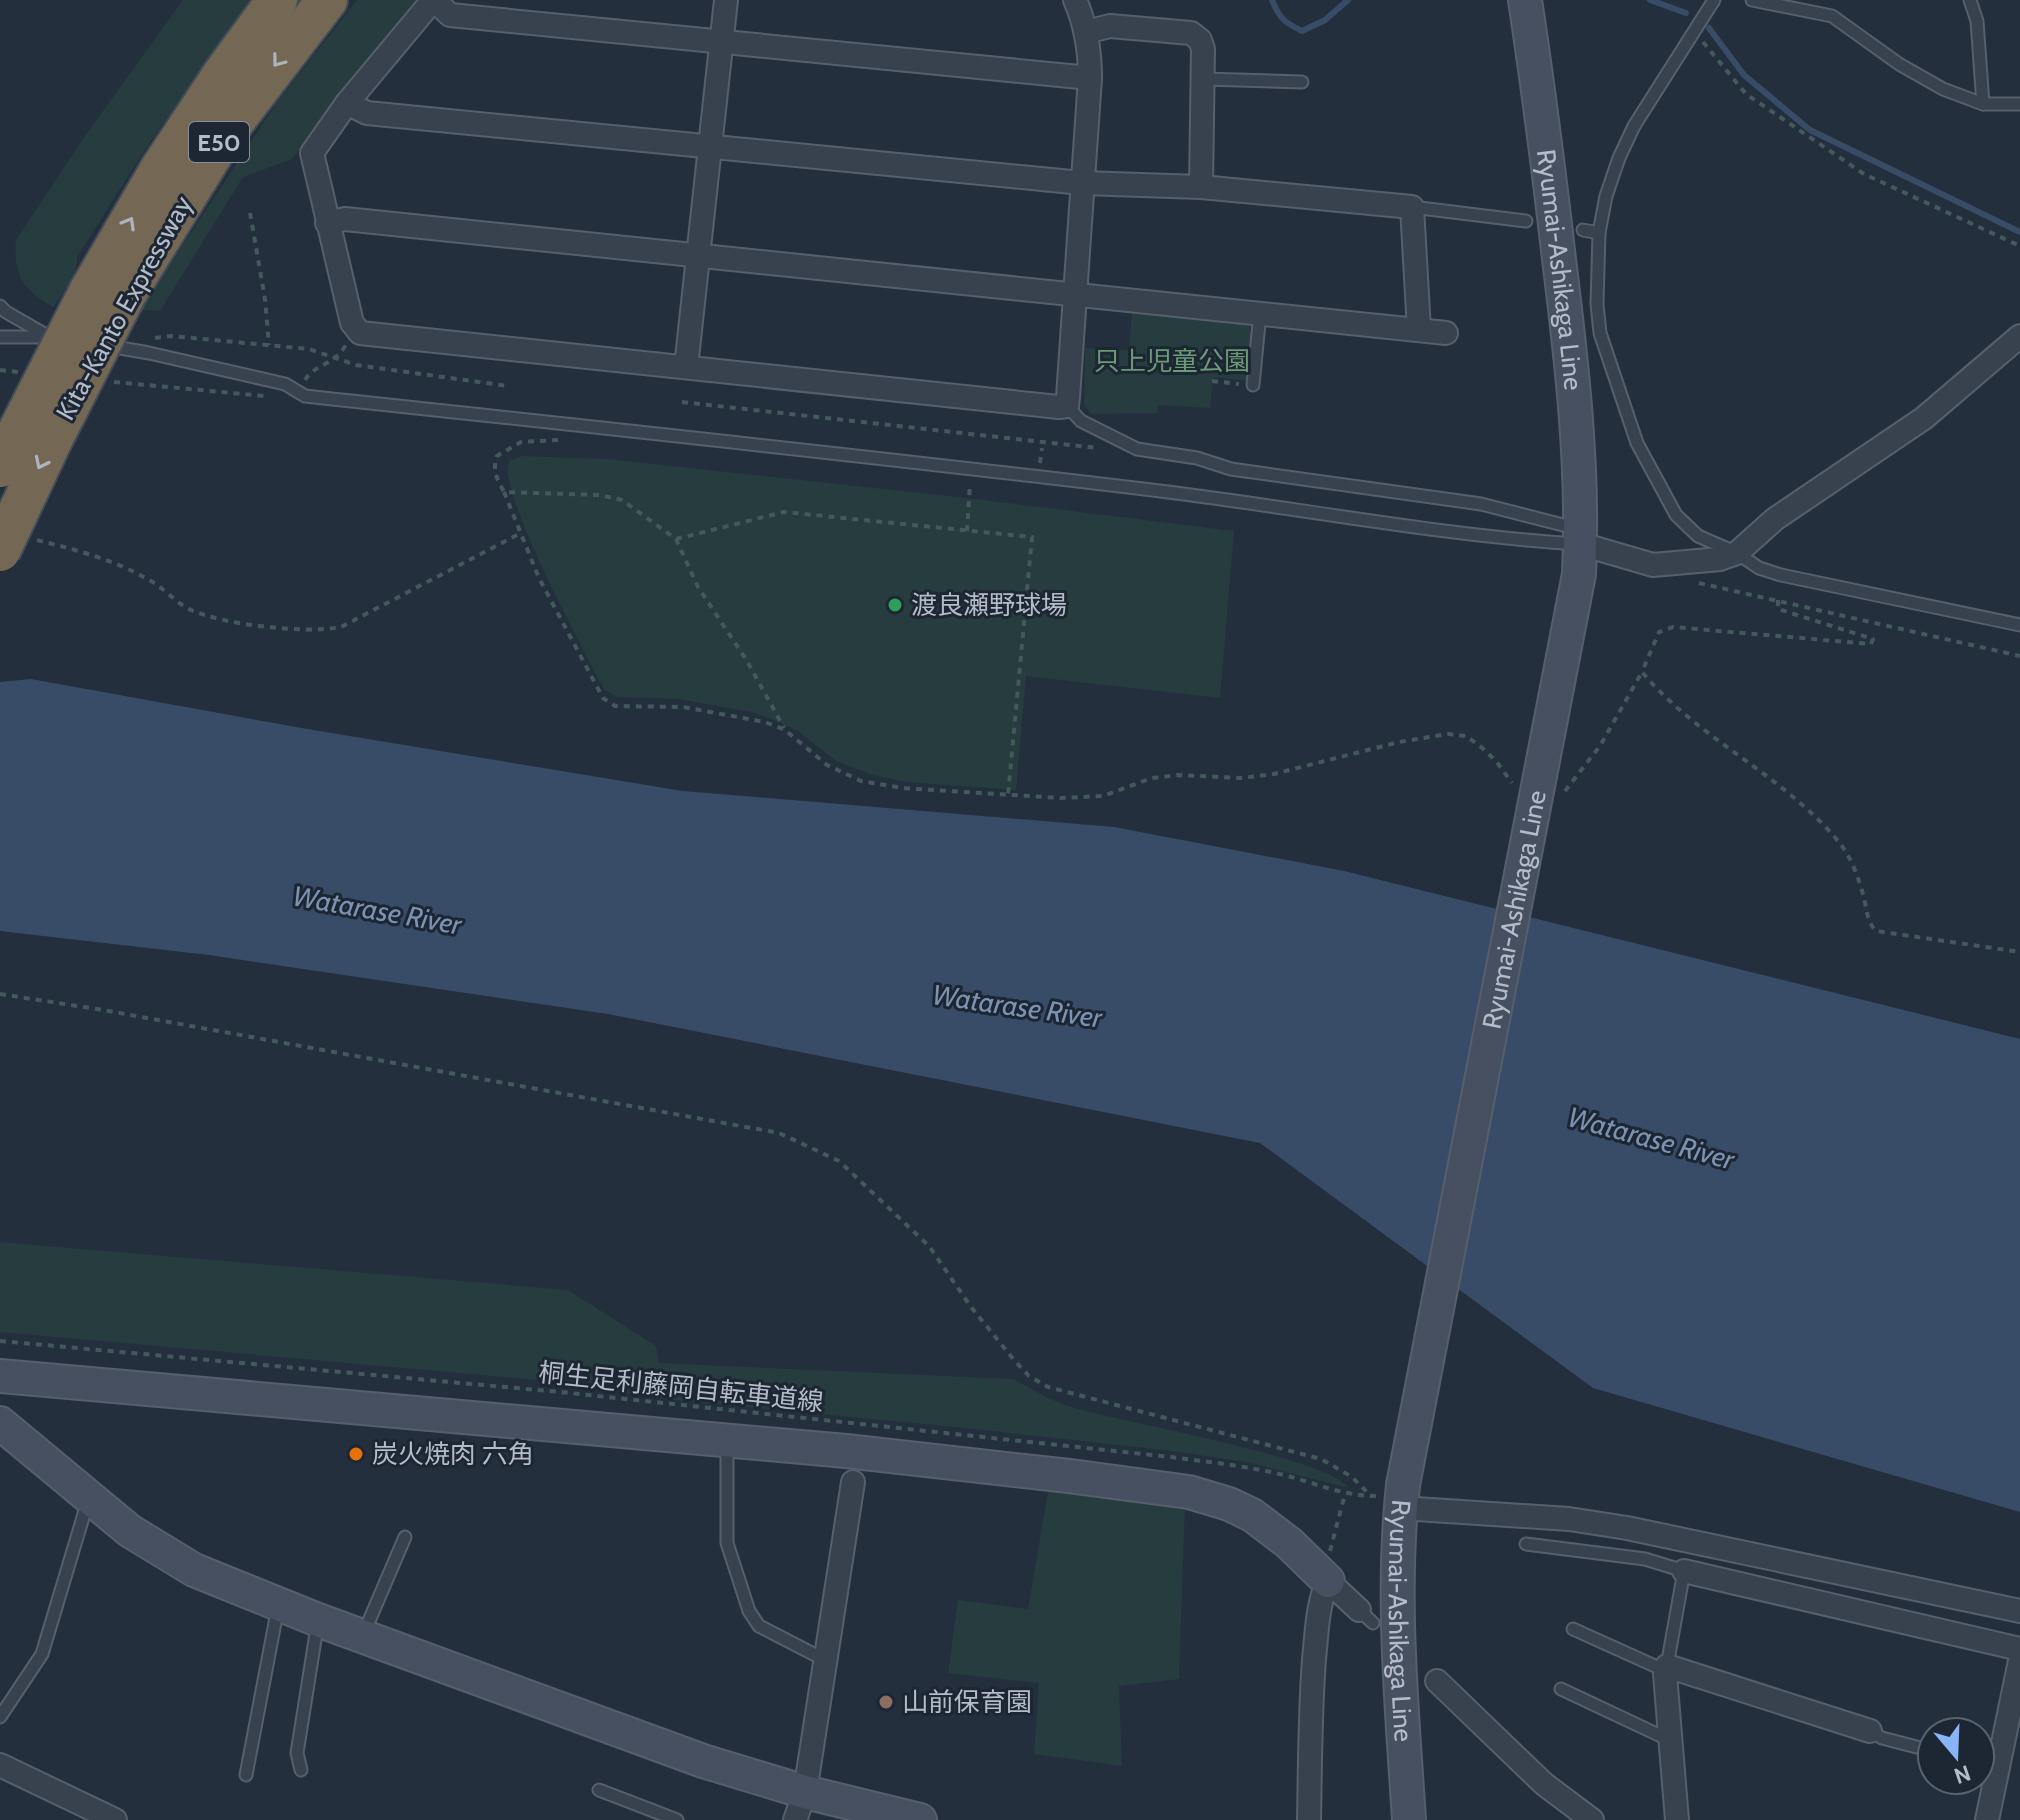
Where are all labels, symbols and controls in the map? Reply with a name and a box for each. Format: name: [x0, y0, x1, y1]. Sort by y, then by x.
one-way arrow: [273, 52, 288, 67]
road number: E50: [189, 122, 249, 162]
street label: Ryumai-Ashikaga Line: [1530, 147, 1590, 392]
street label: Kita-Kanto Expressway: [49, 190, 199, 426]
one-way arrow: [119, 217, 135, 231]
park label: 只上児童公園: [1094, 345, 1250, 377]
one-way arrow: [35, 455, 51, 470]
place label: 渡良瀬野球場: [911, 589, 1067, 621]
marker: 渡良瀬野球場: [886, 596, 904, 614]
street label: Ryumai-Ashikaga Line: [1475, 788, 1553, 1032]
water label: Watarase River: [290, 878, 465, 942]
water label: Watarase River: [930, 977, 1105, 1035]
water label: Watarase River: [1564, 1099, 1739, 1177]
street label: 桐生足利藤岡自転車道線: [537, 1356, 825, 1418]
place label: 炭火焼肉 六角: [372, 1438, 534, 1470]
marker: 炭火焼肉 六角: [347, 1445, 365, 1463]
street label: Ryumai-Ashikaga Line: [1382, 1499, 1420, 1743]
place label: 山前保育園: [902, 1686, 1032, 1718]
marker: 山前保育園: [877, 1693, 895, 1711]
north arrow: [1916, 1716, 1996, 1796]
text: N: [1951, 1759, 1974, 1790]

